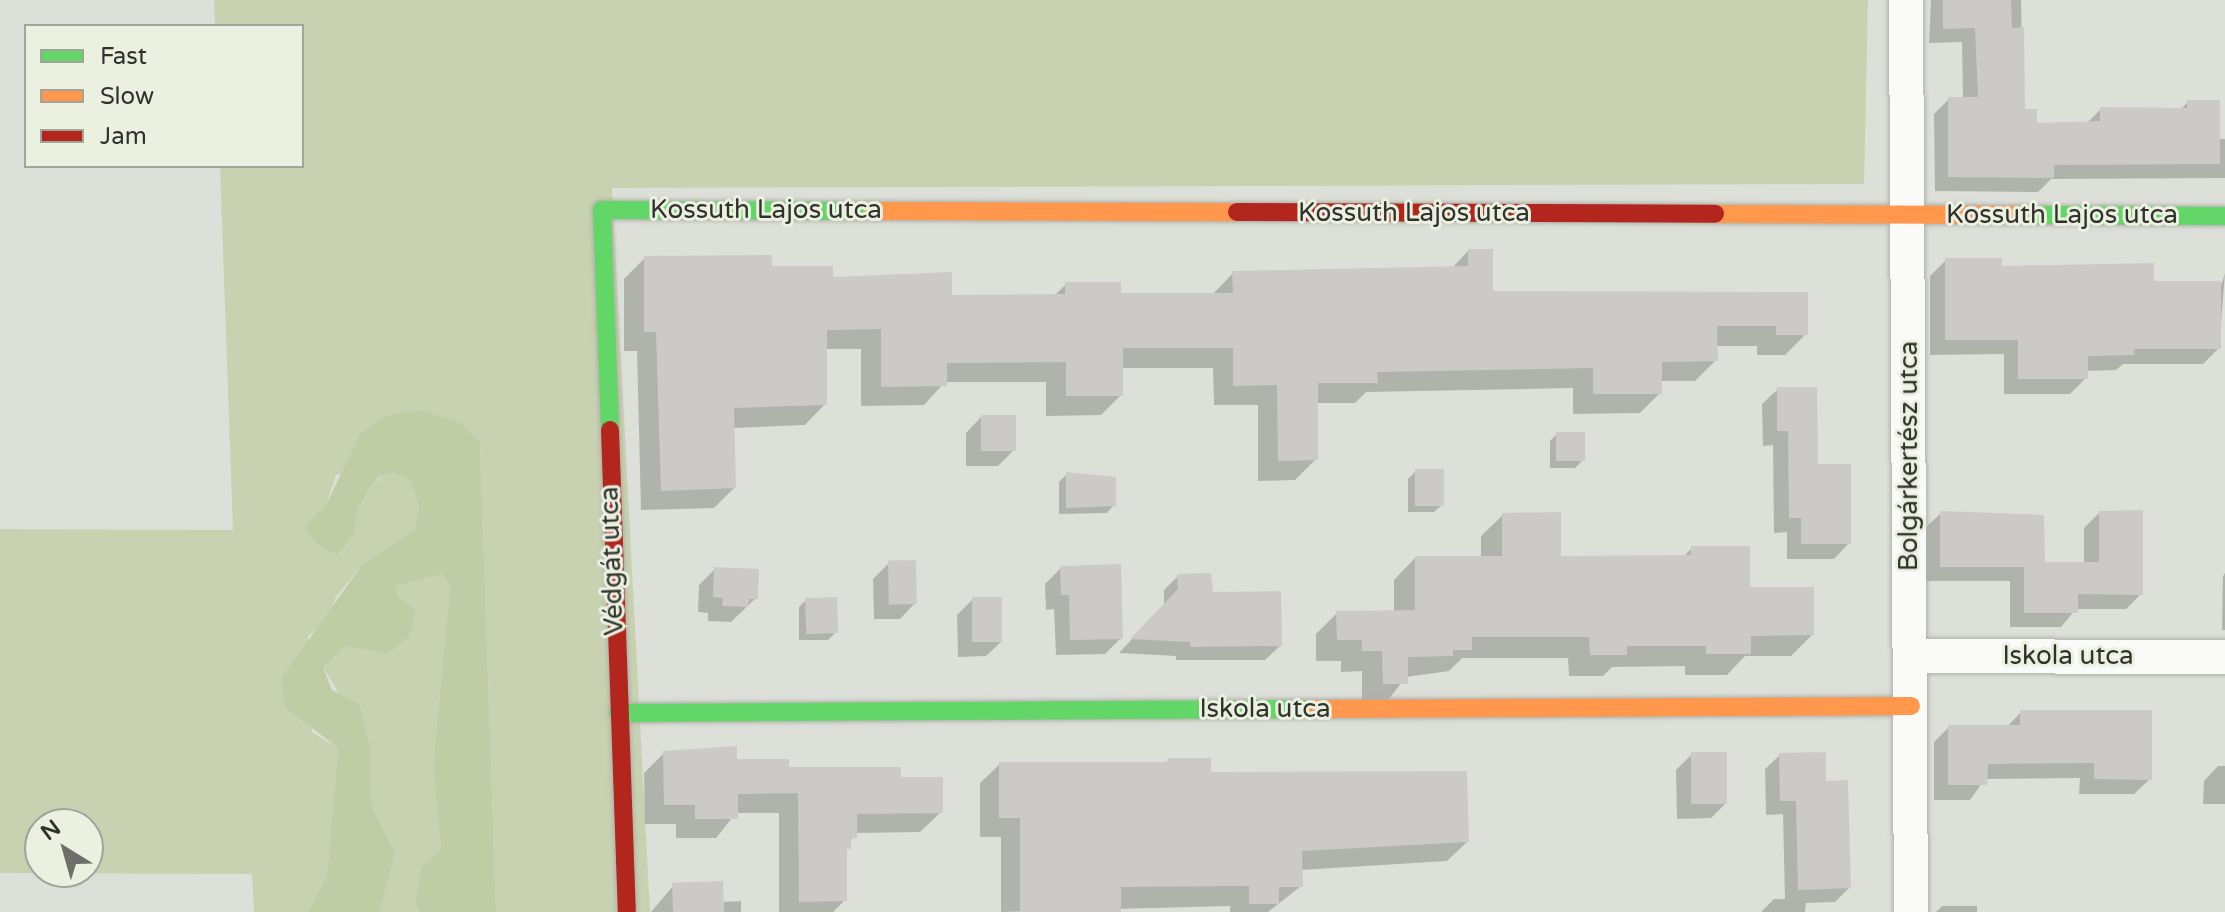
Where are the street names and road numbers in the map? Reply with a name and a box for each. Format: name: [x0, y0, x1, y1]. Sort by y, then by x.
street label: Kossuth Lajos utca: [650, 194, 882, 226]
street label: Kossuth Lajos utca: [1298, 197, 1530, 229]
street label: Kossuth Lajos utca: [1946, 199, 2178, 231]
street label: Bolgárkertész utca: [1893, 341, 1925, 571]
street label: Védgát utca: [594, 486, 630, 636]
street label: Iskola utca: [2002, 640, 2134, 672]
street label: Iskola utca: [1199, 693, 1331, 725]

